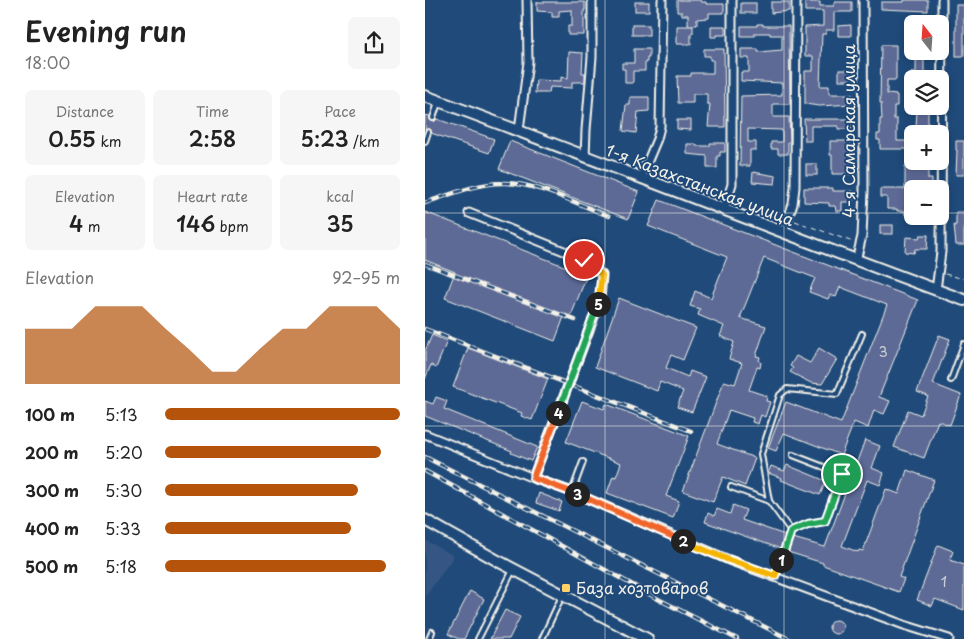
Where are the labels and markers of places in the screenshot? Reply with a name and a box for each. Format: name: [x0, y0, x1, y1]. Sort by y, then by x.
pin: [563, 239, 605, 281]
pin: 5: [585, 292, 611, 316]
pin: 4: [545, 400, 571, 426]
pin: [821, 453, 863, 495]
pin: 3: [565, 482, 589, 506]
pin: 2: [671, 528, 695, 554]
pin: 1: [769, 548, 793, 572]
place label: База хозтоваров: [576, 575, 708, 599]
marker: База хозтоваров: [560, 582, 572, 594]

